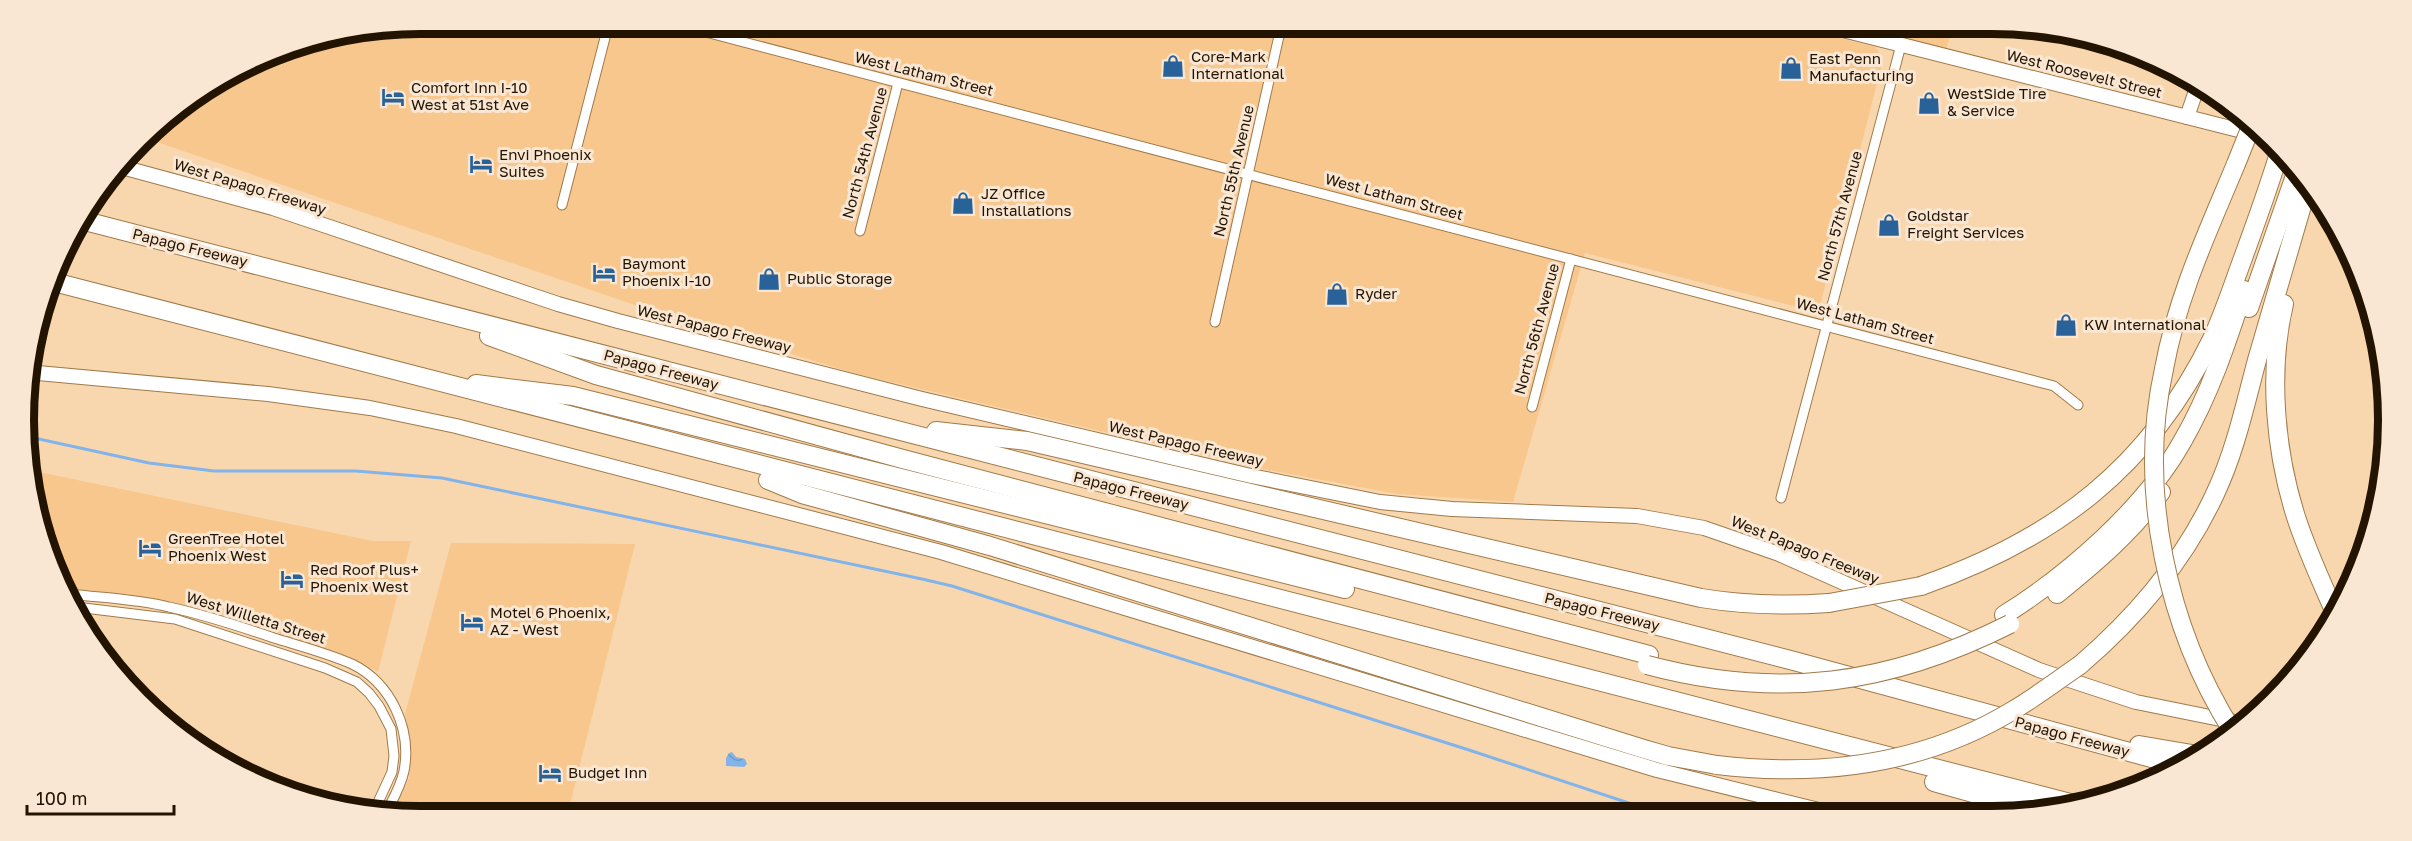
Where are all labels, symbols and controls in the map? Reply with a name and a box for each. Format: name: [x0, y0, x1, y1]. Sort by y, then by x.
street label: West Roosevelt Street: [2004, 45, 2164, 101]
street label: West Latham Street: [853, 47, 995, 99]
place label: Core-Mark International: [1191, 47, 1285, 82]
place label: East Penn Manufacturing: [1809, 49, 1914, 84]
shop icon: Core-Mark International: [1160, 53, 1186, 79]
shop icon: East Penn Manufacturing: [1778, 55, 1804, 81]
place label: Comfort Inn I-10 West at 51st Ave: [411, 78, 529, 113]
hotel icon: Comfort Inn I-10 West at 51st Ave: [380, 84, 406, 110]
place label: WestSide Tire & Service: [1947, 84, 2047, 119]
street label: North 54th Avenue: [838, 85, 890, 220]
shop icon: WestSide Tire & Service: [1916, 90, 1942, 116]
street label: North 55th Avenue: [1209, 103, 1257, 239]
place label: Envi Phoenix Suites: [499, 145, 592, 180]
street label: North 57th Avenue: [1813, 148, 1865, 283]
hotel icon: Envi Phoenix Suites: [468, 151, 494, 177]
street label: West Papago Freeway: [172, 154, 329, 218]
street label: West Latham Street: [1323, 169, 1465, 223]
place label: JZ Office Installations: [981, 184, 1072, 219]
shop icon: JZ Office Installations: [950, 190, 976, 216]
place label: Goldstar Freight Services: [1907, 206, 2024, 241]
shop icon: Goldstar Freight Services: [1876, 212, 1902, 238]
street label: Papago Freeway: [131, 224, 250, 270]
place label: Baymont Phoenix I-10: [622, 254, 711, 289]
hotel icon: Baymont Phoenix I-10: [591, 260, 617, 286]
street label: North 56th Avenue: [1510, 261, 1562, 396]
shop icon: Public Storage: [756, 266, 782, 292]
place label: Public Storage: [787, 269, 893, 287]
shop icon: Ryder: [1324, 281, 1350, 307]
place label: Ryder: [1355, 284, 1397, 302]
street label: West Latham Street: [1794, 293, 1936, 347]
street label: West Papago Freeway: [635, 300, 794, 356]
shop icon: KW International: [2053, 312, 2079, 338]
place label: KW International: [2084, 315, 2206, 333]
street label: Papago Freeway: [602, 345, 721, 393]
street label: West Papago Freeway: [1107, 416, 1266, 470]
street label: Papago Freeway: [1072, 467, 1191, 513]
street label: West Papago Freeway: [1729, 511, 1883, 587]
place label: GreenTree Hotel Phoenix West: [168, 529, 284, 564]
hotel icon: GreenTree Hotel Phoenix West: [137, 535, 163, 561]
place label: Red Roof Plus+ Phoenix West: [310, 560, 419, 595]
hotel icon: Red Roof Plus+ Phoenix West: [279, 566, 305, 592]
street label: West Willetta Street: [184, 587, 328, 647]
street label: Papago Freeway: [1543, 588, 1662, 634]
place label: Motel 6 Phoenix, AZ - West: [490, 603, 611, 638]
hotel icon: Motel 6 Phoenix, AZ - West: [459, 609, 485, 635]
street label: Papago Freeway: [2013, 712, 2132, 760]
hotel icon: Budget Inn: [537, 760, 563, 786]
place label: Budget Inn: [568, 763, 647, 781]
scale bar: [27, 778, 174, 816]
text: 100 m: [36, 787, 87, 809]

